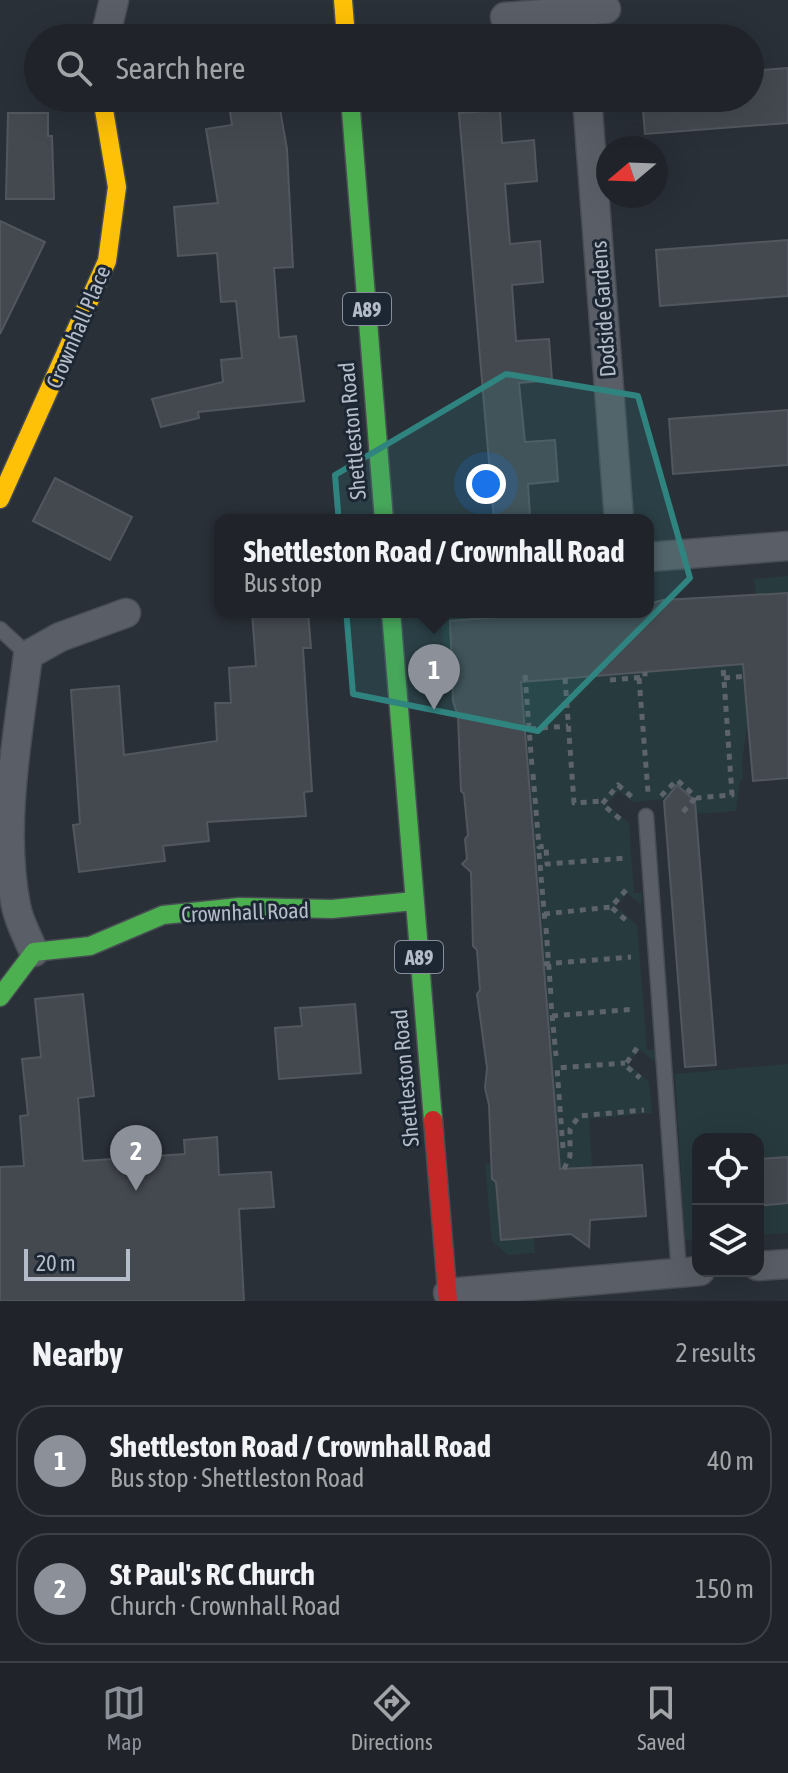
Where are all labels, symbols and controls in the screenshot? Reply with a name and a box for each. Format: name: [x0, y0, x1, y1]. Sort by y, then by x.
search box: [24, 24, 764, 112]
icon: search: [52, 46, 96, 90]
text: Search here: [116, 51, 245, 85]
north arrow: [596, 136, 668, 208]
street label: Dodside Gardens: [585, 240, 621, 378]
street label: Crownhall Place: [40, 262, 116, 392]
road number: A89: [343, 293, 391, 325]
street label: Shettleston Road: [333, 361, 371, 501]
your location: [466, 464, 506, 504]
popup: [214, 514, 654, 618]
text: Shettleston Road / Crownhall Road: [243, 534, 625, 568]
text: Bus stop: [243, 568, 322, 598]
pin: 1: [408, 644, 460, 710]
street label: Crownhall Road: [181, 897, 309, 927]
road number: A89: [395, 941, 443, 973]
street label: Shettleston Road: [386, 1008, 424, 1148]
pin: 2: [110, 1125, 162, 1191]
map controls: [692, 1133, 764, 1277]
button: locate: [692, 1133, 764, 1205]
button: layers: [692, 1205, 764, 1277]
scale bar: [24, 1245, 130, 1281]
text: 20 m: [36, 1250, 76, 1276]
text: Nearby: [32, 1334, 123, 1373]
text: 2 results: [675, 1338, 756, 1368]
text: Shettleston Road / Crownhall Road: [110, 1429, 491, 1463]
text: 1: [54, 1446, 66, 1476]
text: 40 m: [707, 1446, 754, 1476]
text: Bus stop · Shettleston Road: [110, 1463, 364, 1493]
text: St Paul's RC Church: [110, 1557, 315, 1591]
text: 2: [54, 1574, 66, 1604]
text: 150 m: [695, 1574, 754, 1604]
text: Church · Crownhall Road: [110, 1591, 341, 1621]
tab: Map: [102, 1681, 146, 1755]
tab: Directions: [351, 1681, 433, 1755]
tab: Saved: [637, 1681, 686, 1755]

